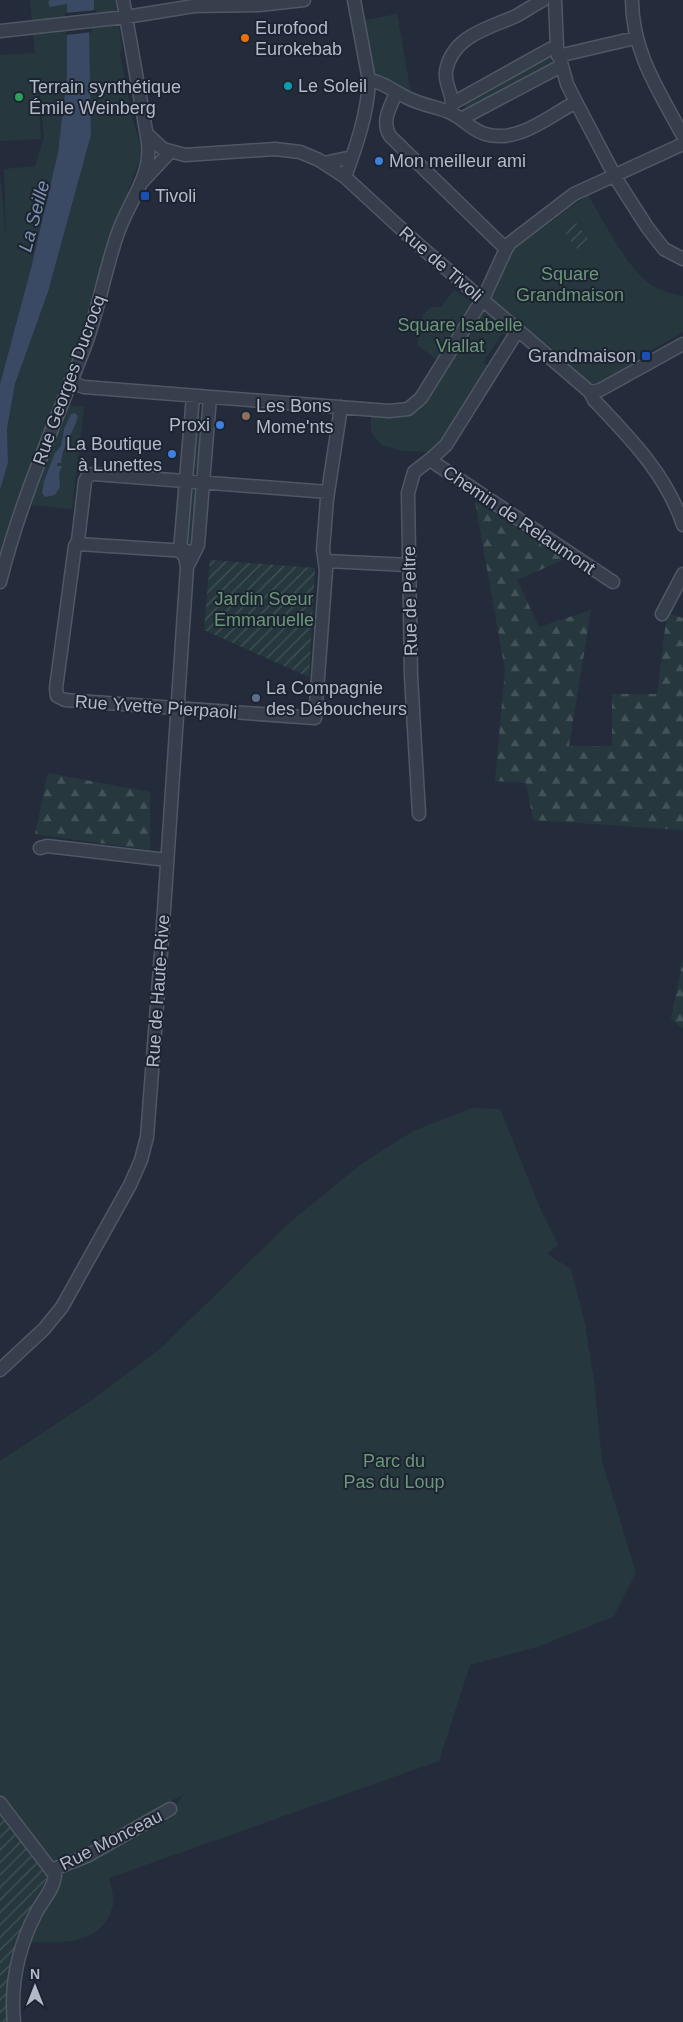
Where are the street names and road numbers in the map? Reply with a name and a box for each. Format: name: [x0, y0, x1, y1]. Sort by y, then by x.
street label: Rue de Tivoli: [395, 222, 487, 306]
street label: Rue Georges Ducrocq: [29, 292, 109, 468]
street label: Chemin de Relaumont: [439, 462, 599, 578]
street label: Rue de Peltre: [399, 546, 421, 656]
street label: Rue Yvette Pierpaoli: [74, 691, 238, 723]
street label: Rue de Haute-Rive: [143, 914, 173, 1068]
street label: Rue Monceau: [57, 1806, 165, 1874]

